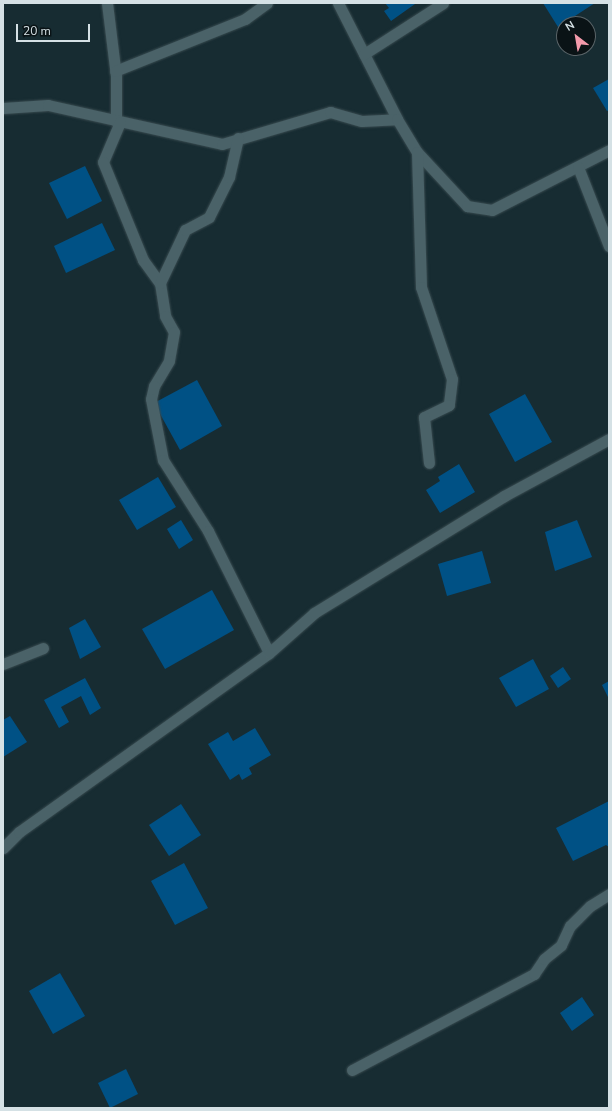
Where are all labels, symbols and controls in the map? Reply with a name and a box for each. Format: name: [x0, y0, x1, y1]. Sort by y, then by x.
scale bar: [18, 16, 92, 42]
north arrow: [556, 16, 596, 56]
text: N: [563, 18, 577, 35]
text: 20 m: [23, 23, 51, 39]

